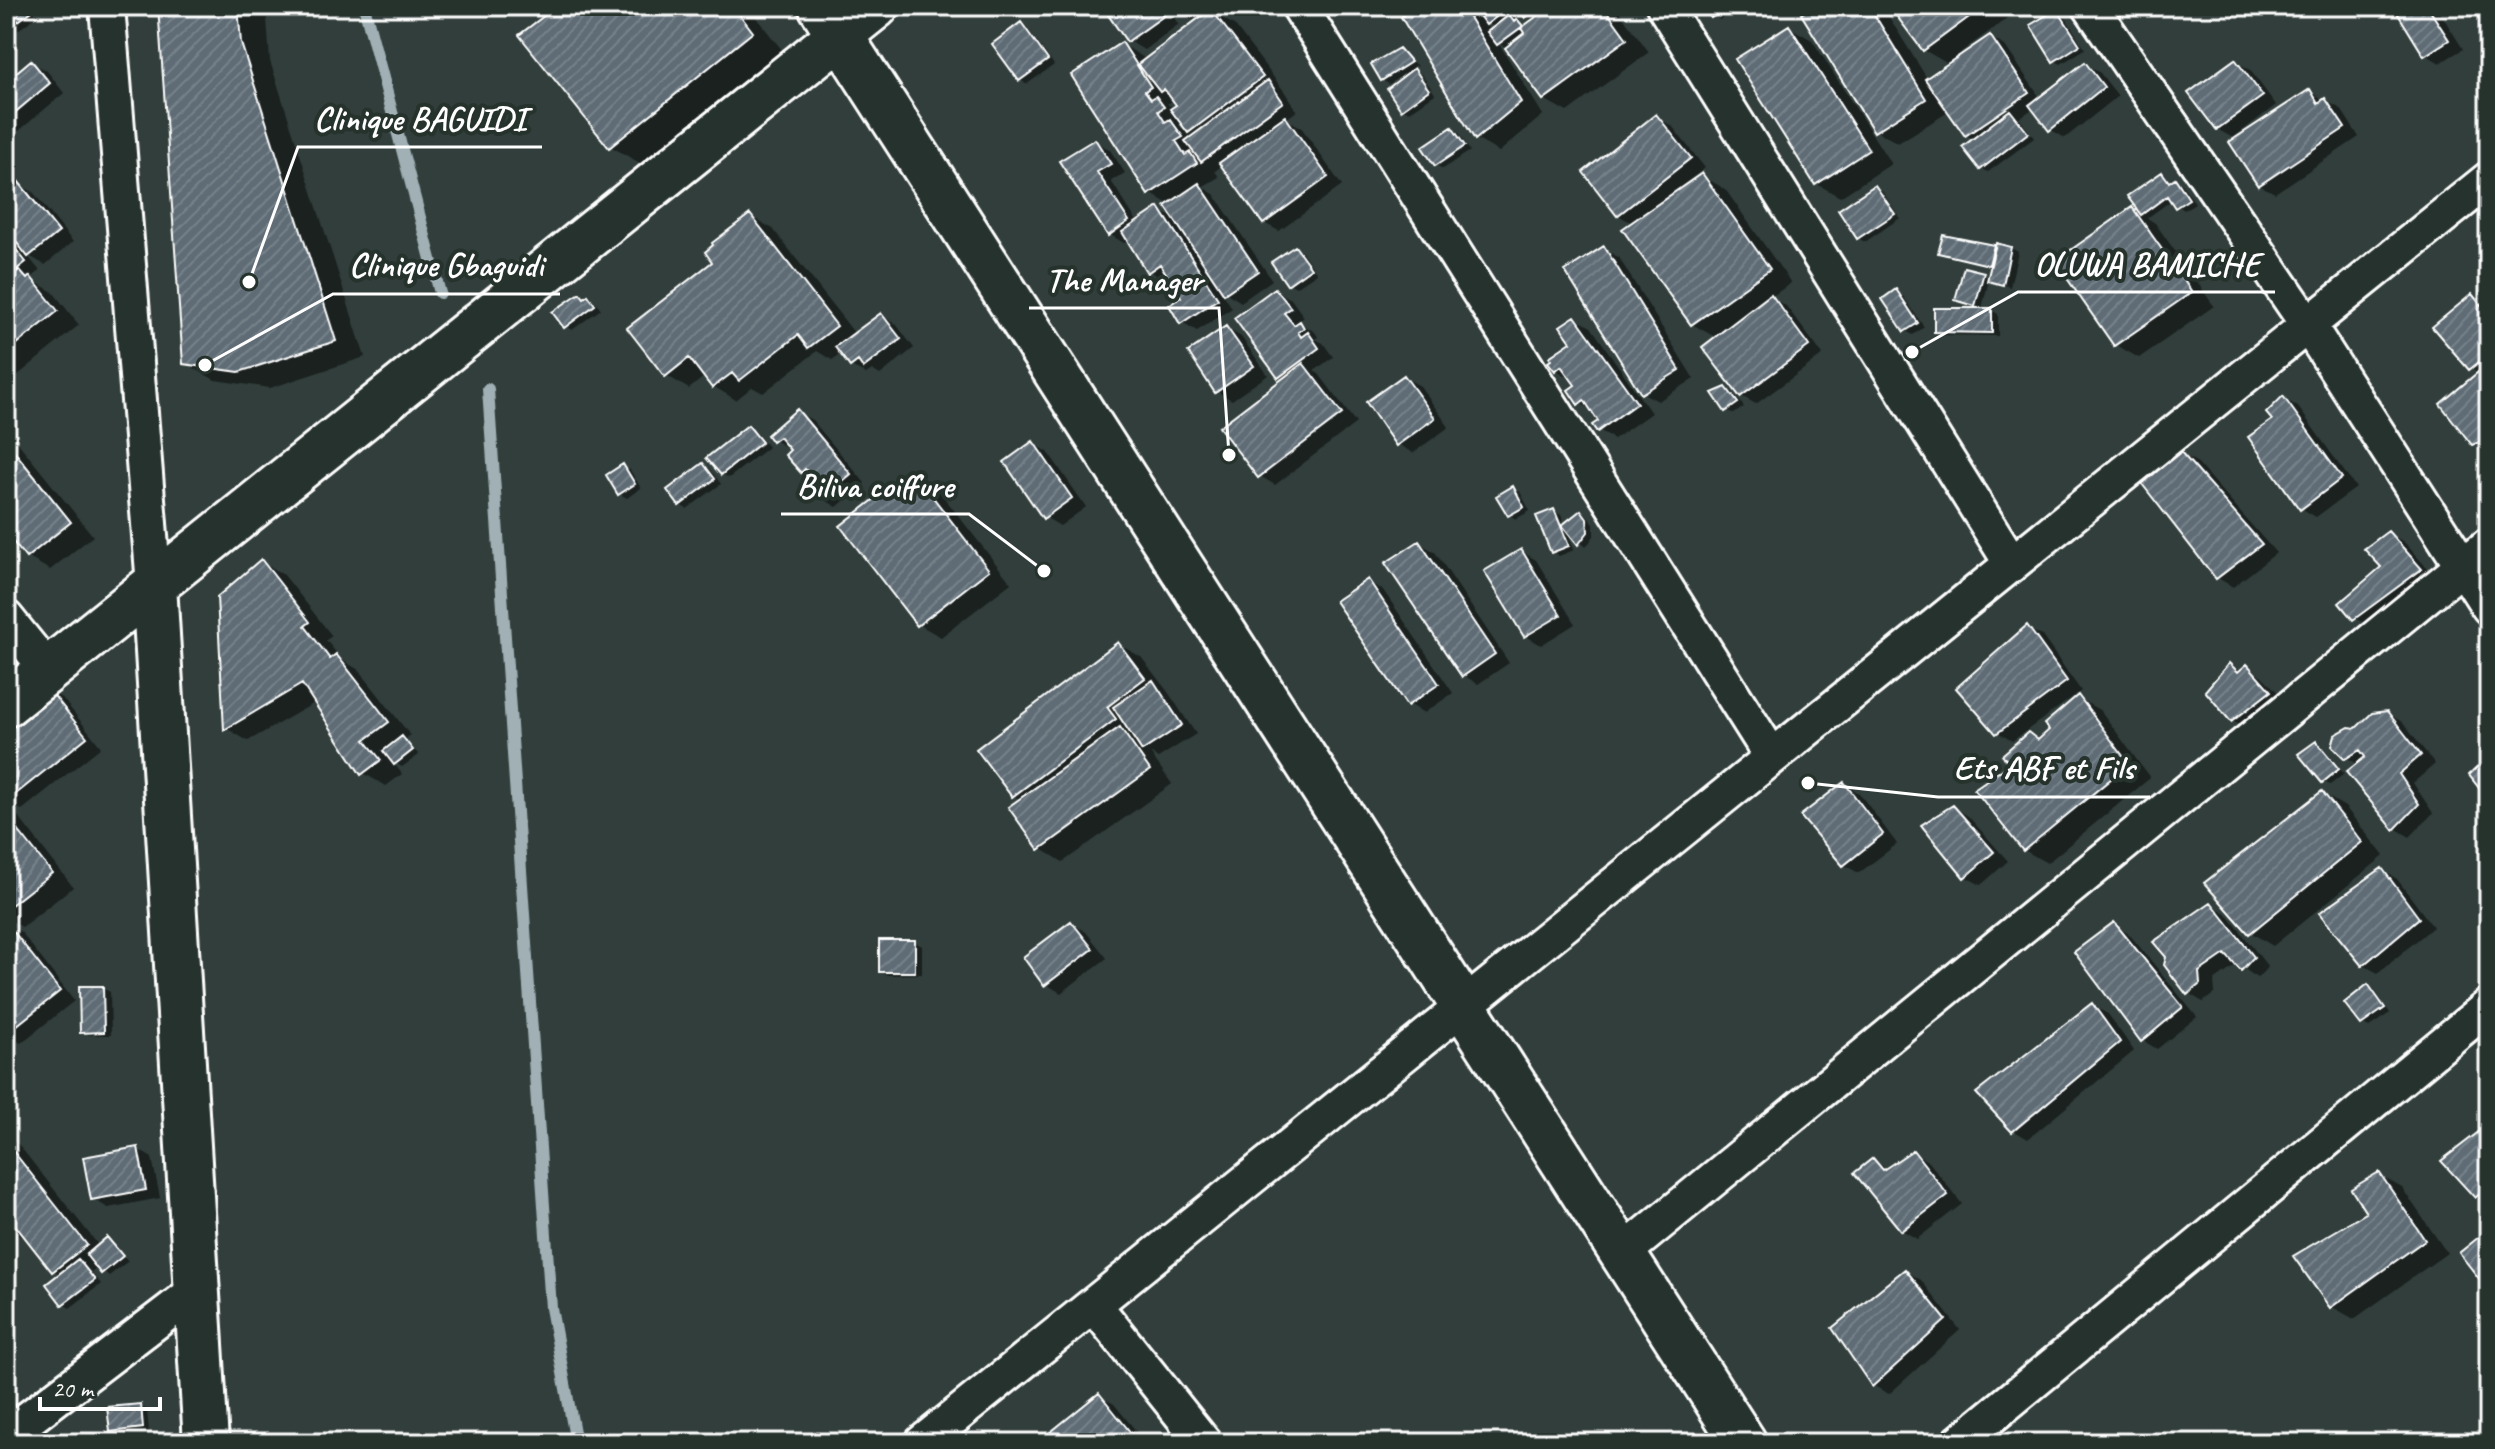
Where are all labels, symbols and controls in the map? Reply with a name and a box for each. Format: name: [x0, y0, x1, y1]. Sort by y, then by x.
callout: Clinique BAGUIDI: [298, 89, 542, 147]
text: Clinique BAGUIDI: [314, 97, 533, 140]
callout: OLUWA BAMICHE: [2018, 234, 2275, 292]
callout: Clinique Gbaguidi: [333, 236, 560, 294]
text: OLUWA BAMICHE: [2034, 242, 2266, 285]
text: Clinique Gbaguidi: [349, 243, 547, 286]
callout: The Manager: [1029, 250, 1219, 308]
text: The Manager: [1046, 258, 1206, 301]
callout: Biliva coiffure: [781, 456, 969, 514]
text: Biliva coiffure: [797, 464, 957, 507]
callout: Ets ABF et Fils: [1938, 739, 2150, 797]
text: Ets ABF et Fils: [1954, 746, 2137, 789]
scale bar: [40, 1361, 160, 1411]
text: 20 m: [52, 1374, 95, 1404]

